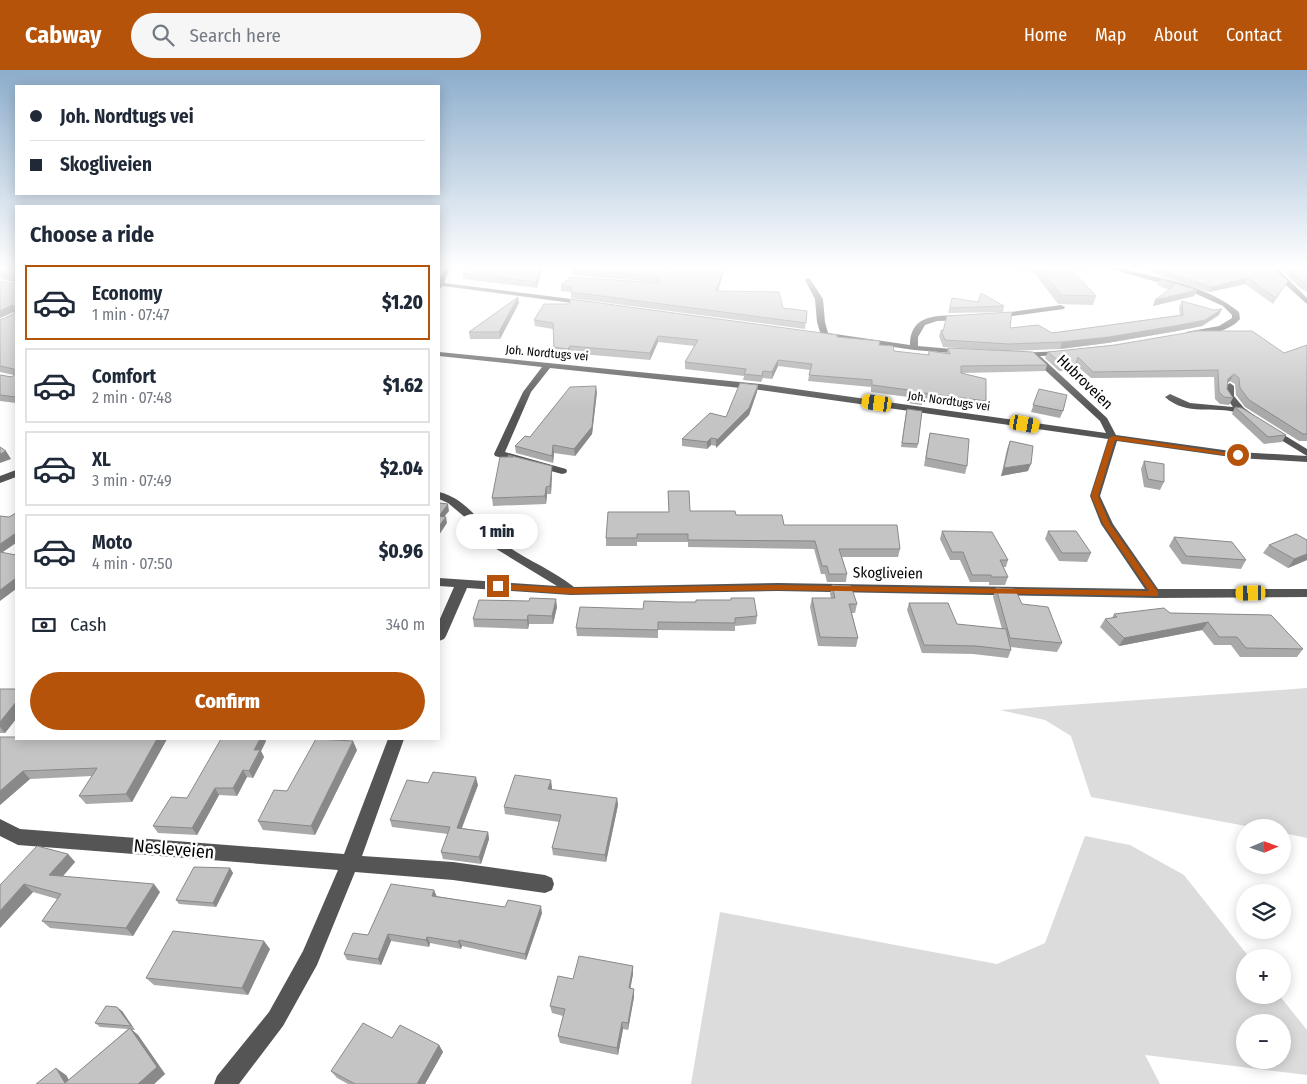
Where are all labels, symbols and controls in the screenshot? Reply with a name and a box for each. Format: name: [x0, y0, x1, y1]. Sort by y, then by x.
search box: [131, 13, 481, 58]
text: Cabway: [25, 21, 101, 49]
icon: search: [149, 21, 177, 49]
text: Search here: [189, 24, 281, 47]
text: Home: [1024, 24, 1067, 46]
text: Map: [1095, 24, 1126, 46]
text: About: [1154, 24, 1198, 46]
text: Contact: [1226, 24, 1282, 46]
text: Joh. Nordtugs vei: [60, 105, 194, 128]
text: Skogliveien: [60, 153, 152, 176]
text: Choose a ride: [30, 221, 154, 248]
icon: car: [32, 280, 77, 325]
text: Economy: [92, 282, 162, 305]
text: $1.20: [382, 291, 423, 314]
text: 1 min · 07:47: [92, 305, 169, 324]
street label: Joh. Nordtugs vei: [505, 342, 589, 364]
street label: Hubroveien: [1053, 351, 1117, 413]
icon: car: [32, 363, 77, 408]
text: Comfort: [92, 365, 156, 388]
text: $1.62: [383, 374, 423, 397]
text: 2 min · 07:48: [92, 388, 172, 407]
street label: Joh. Nordtugs vei: [907, 388, 991, 414]
car: [861, 393, 892, 413]
car: [1008, 414, 1041, 434]
route start: [1227, 444, 1249, 466]
icon: car: [32, 446, 77, 491]
text: XL: [92, 448, 111, 471]
text: $2.04: [380, 457, 423, 480]
text: 3 min · 07:49: [92, 471, 172, 490]
callout: 1 min: [457, 514, 539, 548]
text: 1 min: [480, 522, 514, 541]
icon: car: [32, 529, 77, 574]
text: Moto: [92, 531, 132, 554]
text: $0.96: [379, 540, 423, 563]
text: 4 min · 07:50: [92, 554, 173, 573]
street label: Skogliveien: [853, 563, 923, 583]
route end: [487, 575, 509, 597]
car: [1235, 585, 1266, 601]
icon: cash: [30, 611, 58, 639]
text: Cash: [70, 613, 107, 636]
text: 340 m: [386, 615, 425, 634]
button: Confirm: [30, 672, 425, 730]
north arrow: [1236, 819, 1291, 874]
map controls: [1236, 819, 1291, 1069]
street label: Nesleveien: [133, 835, 215, 863]
button: layers: [1236, 884, 1291, 939]
button: +: [1236, 949, 1291, 1004]
button: −: [1236, 1014, 1291, 1069]

